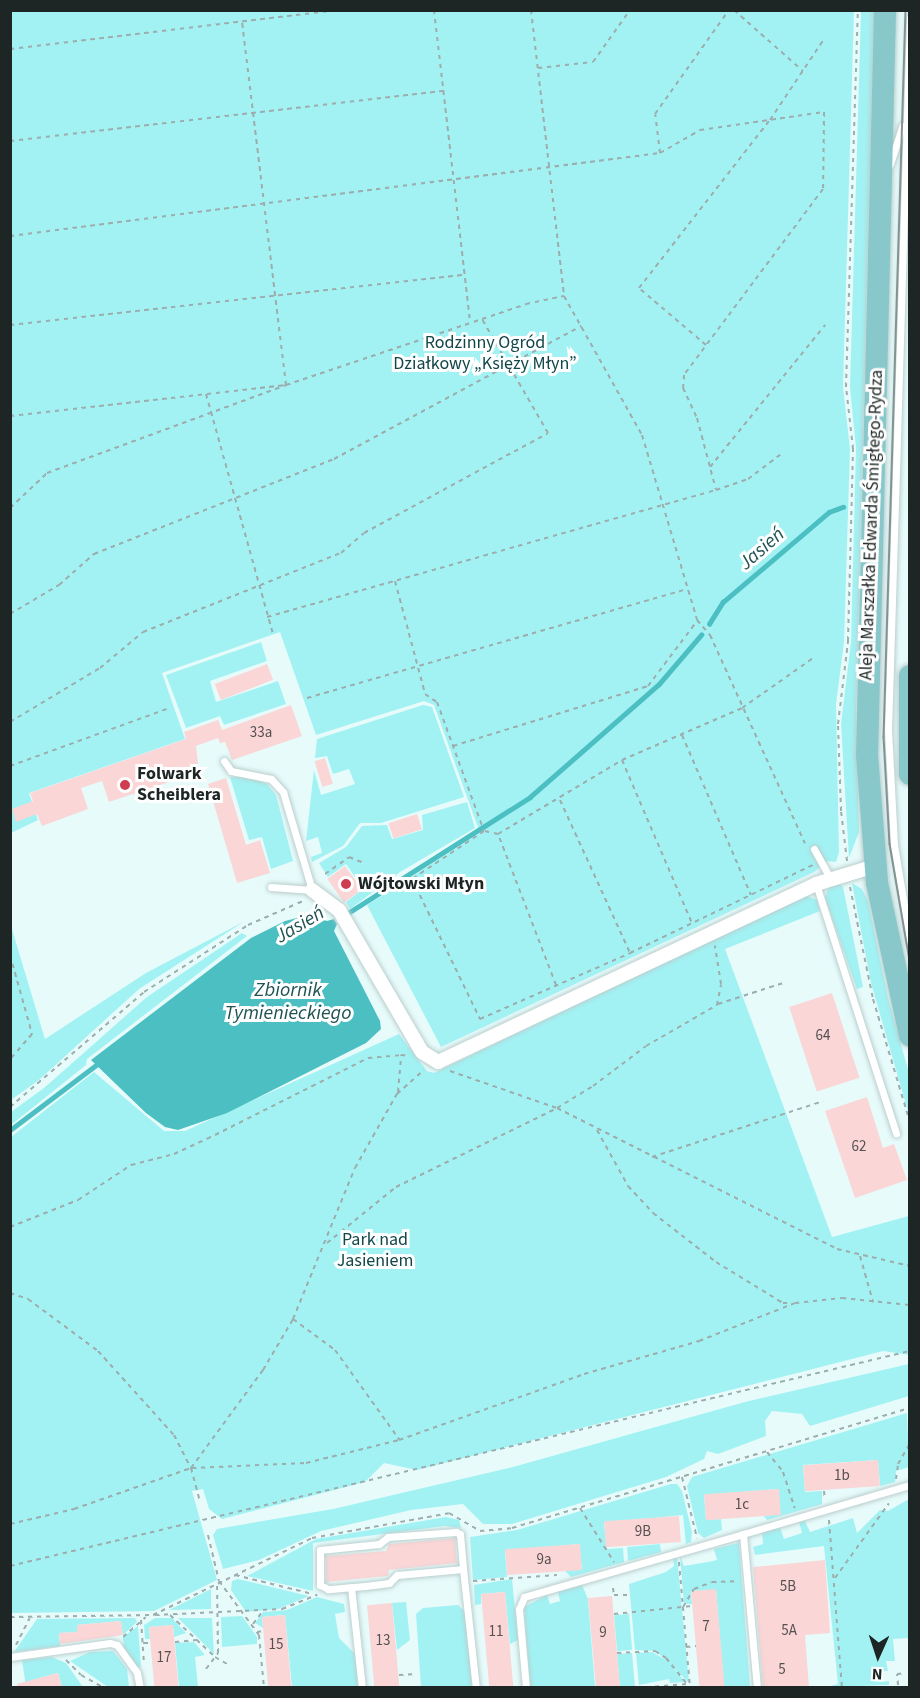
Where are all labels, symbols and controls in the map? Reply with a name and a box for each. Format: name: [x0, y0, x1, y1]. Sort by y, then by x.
park label: Rodzinny Ogród Działkowy „Księży Młyn”: [393, 333, 577, 376]
street label: Aleja Marszałka Edwarda Śmigłego-Rydza: [856, 369, 888, 681]
water label: Jasień: [734, 523, 790, 575]
house number: 33a: [250, 724, 272, 742]
place label: Folwark Scheiblera: [137, 764, 221, 806]
marker: Folwark Scheiblera: [118, 778, 132, 792]
place label: Wójtowski Młyn: [358, 873, 484, 895]
marker: Wójtowski Młyn: [339, 877, 353, 891]
water label: Jasień: [271, 901, 329, 949]
water label: Zbiornik Tymienieckiego: [225, 978, 351, 1025]
house number: 64: [816, 1027, 830, 1045]
house number: 62: [852, 1138, 866, 1156]
park label: Park nad Jasieniem: [337, 1230, 413, 1272]
house number: 1b: [834, 1467, 850, 1485]
house number: 1c: [735, 1496, 749, 1514]
house number: 9B: [635, 1523, 651, 1541]
house number: 9a: [536, 1551, 552, 1569]
house number: 5B: [780, 1578, 796, 1596]
house number: 7: [702, 1618, 710, 1636]
house number: 5A: [781, 1622, 797, 1640]
house number: 11: [489, 1623, 503, 1641]
house number: 9: [599, 1624, 607, 1642]
north arrow: [848, 1626, 908, 1686]
house number: 13: [376, 1632, 390, 1650]
house number: 15: [269, 1636, 283, 1654]
house number: 17: [157, 1649, 171, 1667]
house number: 5: [778, 1661, 786, 1679]
text: N: [871, 1663, 883, 1685]

